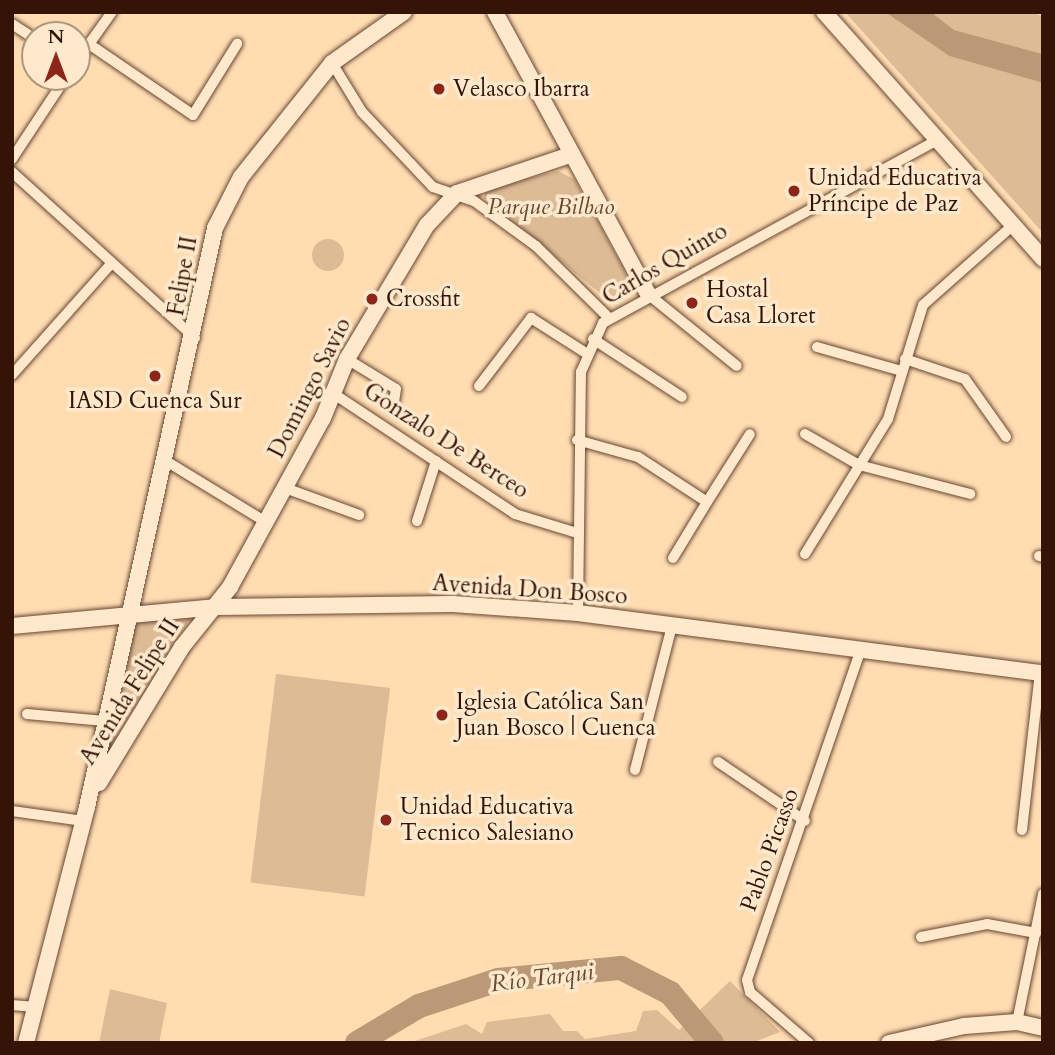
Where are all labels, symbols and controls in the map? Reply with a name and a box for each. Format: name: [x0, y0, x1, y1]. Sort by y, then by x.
north arrow: [21, 21, 91, 91]
text: N: [48, 24, 64, 50]
place label: Velasco Ibarra: [453, 75, 590, 103]
marker: Velasco Ibarra: [431, 81, 447, 97]
place label: Unidad Educativa Príncipe de Paz: [808, 164, 982, 218]
marker: Unidad Educativa Príncipe de Paz: [786, 183, 802, 199]
park label: Parque Bilbao: [488, 193, 614, 221]
street label: Carlos Quinto: [598, 217, 732, 311]
street label: Felipe II: [162, 234, 204, 318]
place label: Hostal Casa Lloret: [706, 276, 816, 330]
place label: Crossfit: [386, 285, 460, 313]
marker: Crossfit: [364, 291, 380, 307]
marker: Hostal Casa Lloret: [684, 295, 700, 311]
street label: Domingo Savio: [263, 313, 357, 463]
marker: IASD Cuenca Sur: [147, 368, 163, 384]
street label: Gonzalo De Berceo: [358, 377, 534, 505]
place label: IASD Cuenca Sur: [68, 387, 242, 415]
street label: Avenida Don Bosco: [432, 569, 628, 611]
street label: Avenida Felipe II: [74, 614, 186, 770]
place label: Iglesia Católica San Juan Bosco | Cuenca: [456, 688, 656, 742]
marker: Iglesia Católica San Juan Bosco | Cuenca: [434, 707, 450, 723]
street label: Pablo Picasso: [735, 785, 805, 915]
place label: Unidad Educativa Tecnico Salesiano: [400, 793, 574, 847]
marker: Unidad Educativa Tecnico Salesiano: [378, 812, 394, 828]
water label: Río Tarqui: [489, 957, 595, 999]

